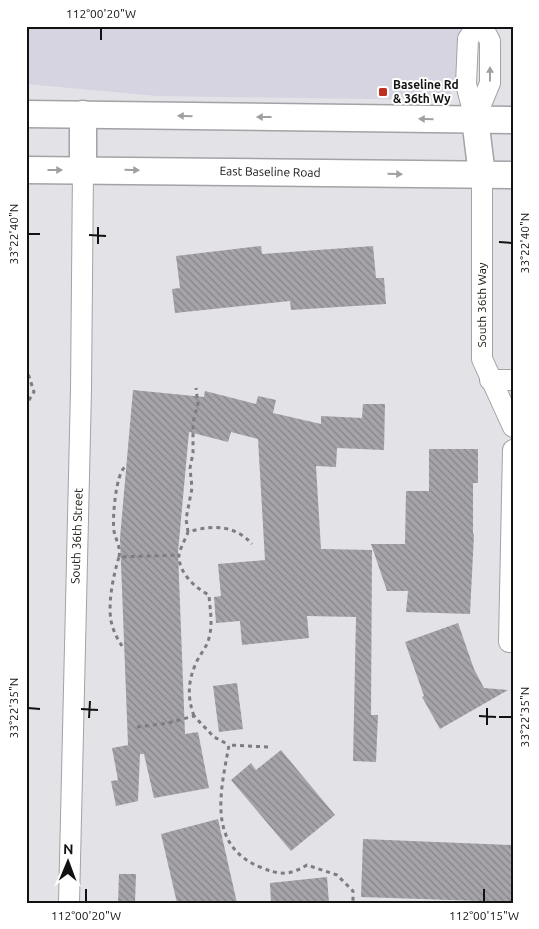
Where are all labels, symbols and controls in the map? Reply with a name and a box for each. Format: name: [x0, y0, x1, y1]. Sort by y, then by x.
text: 112°00'20"W: [66, 7, 136, 20]
one-way arrow: [486, 65, 494, 81]
place label: Baseline Rd & 36th Wy: [393, 78, 459, 105]
marker: Baseline Rd & 36th Wy: [377, 86, 389, 98]
one-way arrow: [177, 112, 193, 120]
one-way arrow: [255, 113, 271, 121]
one-way arrow: [418, 115, 434, 123]
street label: East Baseline Road: [219, 164, 321, 179]
one-way arrow: [47, 166, 63, 174]
one-way arrow: [124, 167, 140, 175]
one-way arrow: [387, 170, 403, 178]
text: 33°22'40"N: [7, 204, 20, 264]
text: 33°22'40"N: [518, 213, 531, 273]
street label: South 36th Way: [475, 262, 488, 348]
street label: South 36th Street: [68, 488, 85, 584]
text: 33°22'35"N: [7, 678, 20, 738]
text: 33°22'35"N: [518, 687, 531, 747]
north arrow: [42, 836, 92, 886]
text: N: [63, 841, 74, 857]
text: 112°00'20"W: [51, 909, 121, 922]
text: 112°00'15"W: [449, 909, 519, 922]

